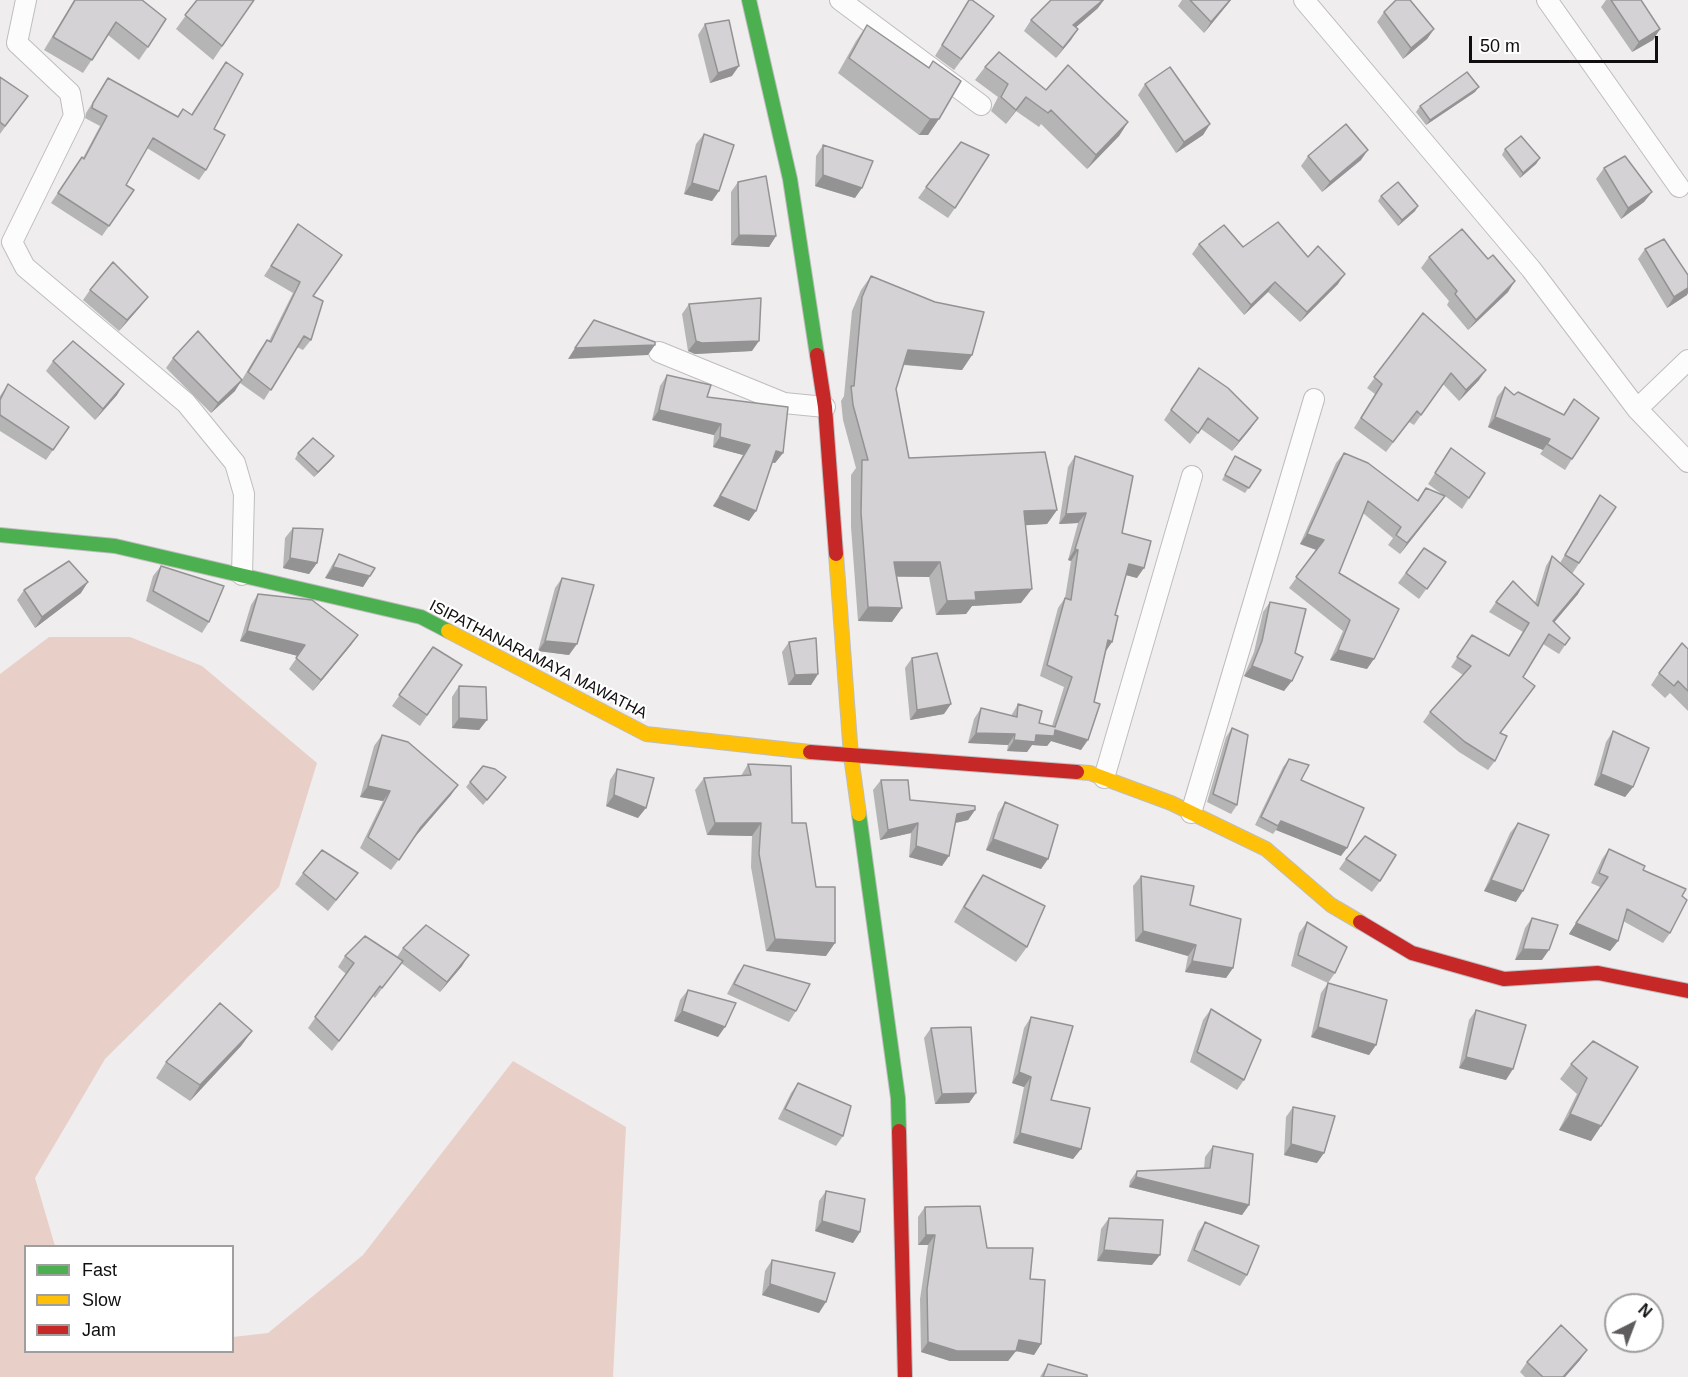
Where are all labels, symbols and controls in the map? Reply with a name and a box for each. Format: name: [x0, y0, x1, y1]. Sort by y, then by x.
scale bar: [1472, 24, 1661, 62]
text: 50 m: [1480, 36, 1520, 56]
street label: ISIPATHANARAMAYA MAWATHA: [426, 597, 650, 723]
legend: [24, 1245, 234, 1353]
text: Fast: [82, 1260, 117, 1280]
text: Slow: [82, 1290, 121, 1310]
north arrow: [1604, 1293, 1664, 1353]
text: N: [1635, 1301, 1655, 1321]
text: Jam: [82, 1320, 116, 1340]

